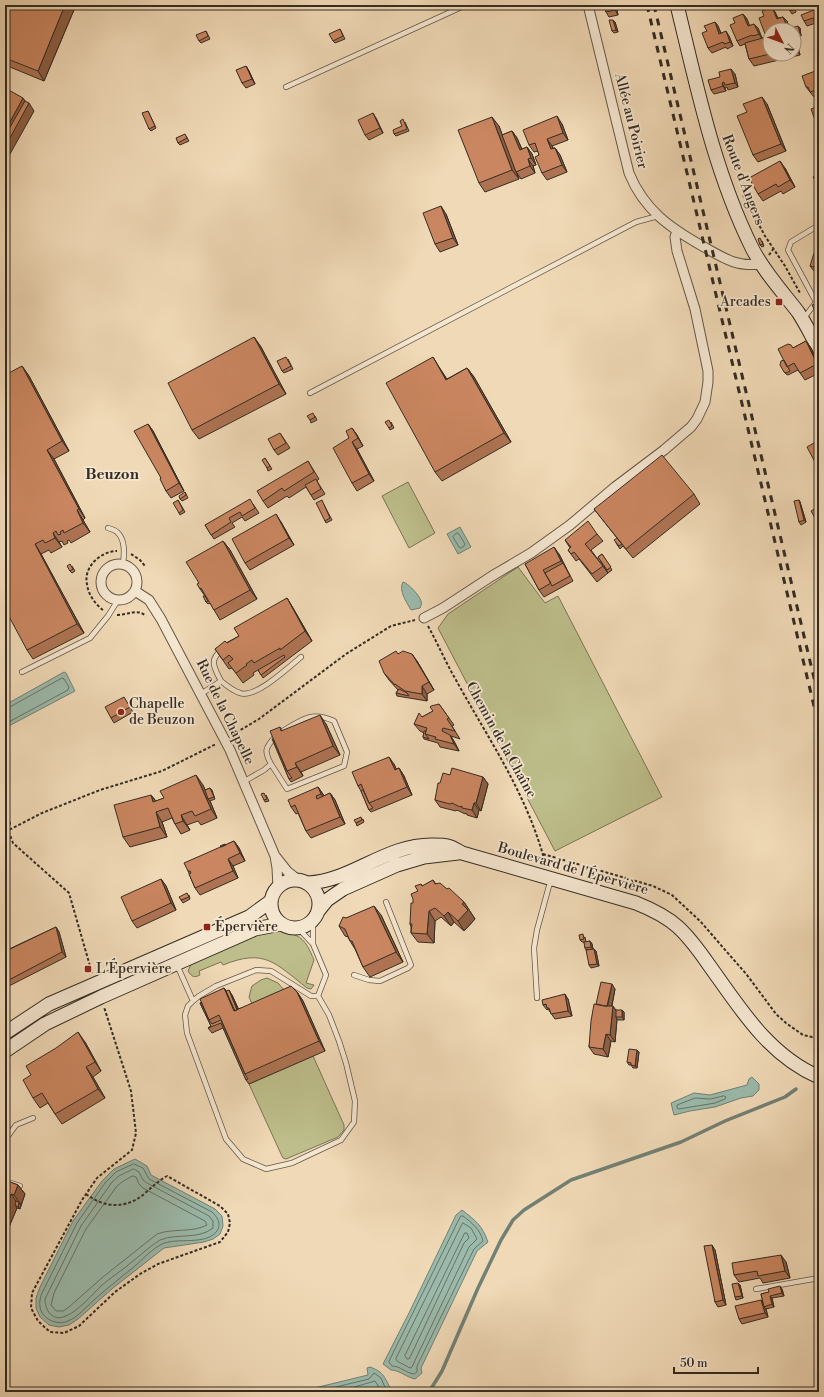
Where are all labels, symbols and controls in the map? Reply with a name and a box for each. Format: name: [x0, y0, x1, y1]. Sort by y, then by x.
north arrow: [762, 22, 802, 62]
text: N: [780, 40, 797, 56]
street label: Allée au Poirier: [610, 70, 652, 171]
street label: Route d'Angers: [717, 132, 769, 228]
place label: Arcades: [719, 293, 771, 311]
marker: Arcades: [774, 297, 784, 307]
district label: Beuzon: [85, 465, 140, 484]
street label: Rue de la Chapelle: [192, 656, 258, 768]
street label: Chemin de la Chaîne: [462, 679, 540, 801]
place label: Chapelle de Beuzon: [129, 695, 195, 729]
marker: Chapelle de Beuzon: [116, 707, 126, 717]
street label: Boulevard de l'Épervière: [495, 837, 651, 899]
place label: Épervière: [215, 916, 278, 936]
marker: Épervière: [202, 922, 212, 932]
place label: L'Épervière: [96, 958, 172, 978]
marker: L'Épervière: [83, 964, 93, 974]
scale bar: [674, 1349, 758, 1375]
text: 50 m: [680, 1356, 708, 1371]

